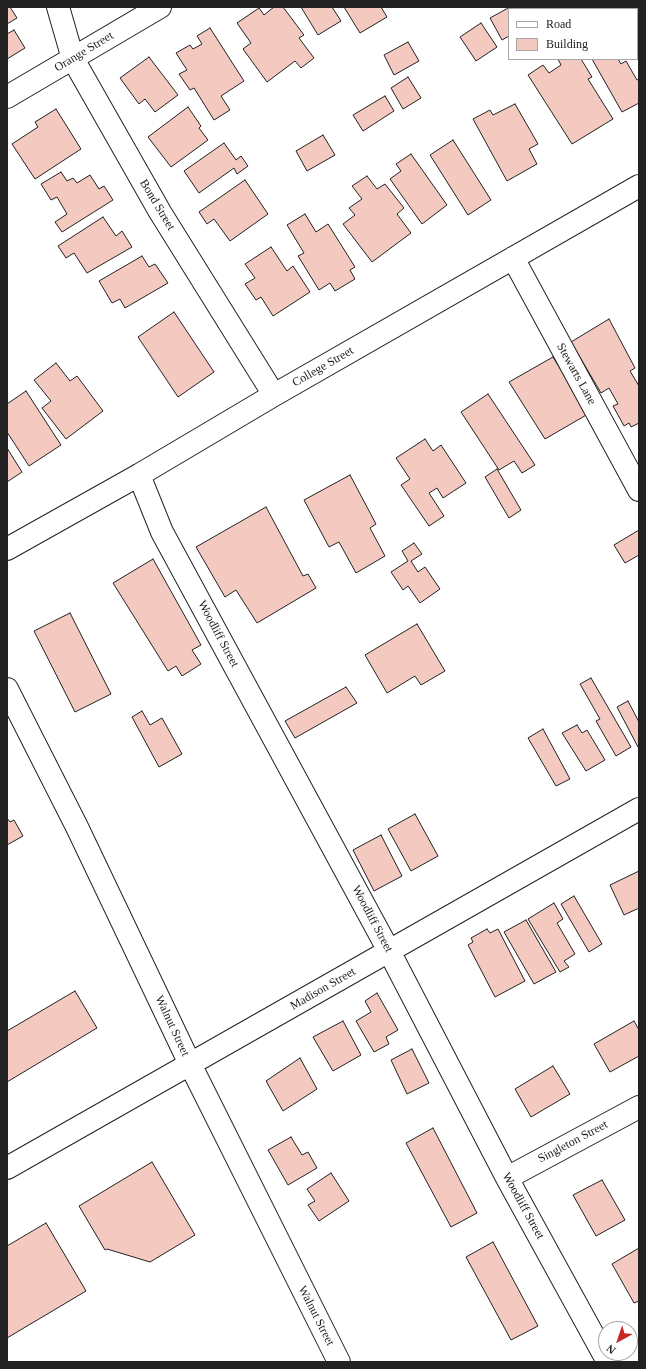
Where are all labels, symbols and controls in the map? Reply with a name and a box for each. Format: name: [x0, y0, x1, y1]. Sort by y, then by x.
legend: [508, 8, 638, 60]
text: Road: [546, 17, 571, 31]
street label: Orange Street: [52, 29, 116, 75]
text: Building: [546, 37, 588, 51]
street label: Bond Street: [136, 177, 178, 233]
street label: Stewarts Lane: [553, 341, 599, 407]
street label: College Street: [290, 344, 356, 390]
street label: Woodliff Street: [194, 598, 242, 670]
street label: Woodliff Street: [348, 883, 396, 955]
street label: Madison Street: [288, 965, 358, 1013]
street label: Walnut Street: [152, 993, 192, 1059]
street label: Singleton Street: [536, 1118, 610, 1166]
street label: Woodliff Street: [499, 1170, 547, 1242]
street label: Walnut Street: [295, 1284, 337, 1348]
north arrow: [598, 1321, 638, 1361]
text: N: [604, 1342, 618, 1357]

